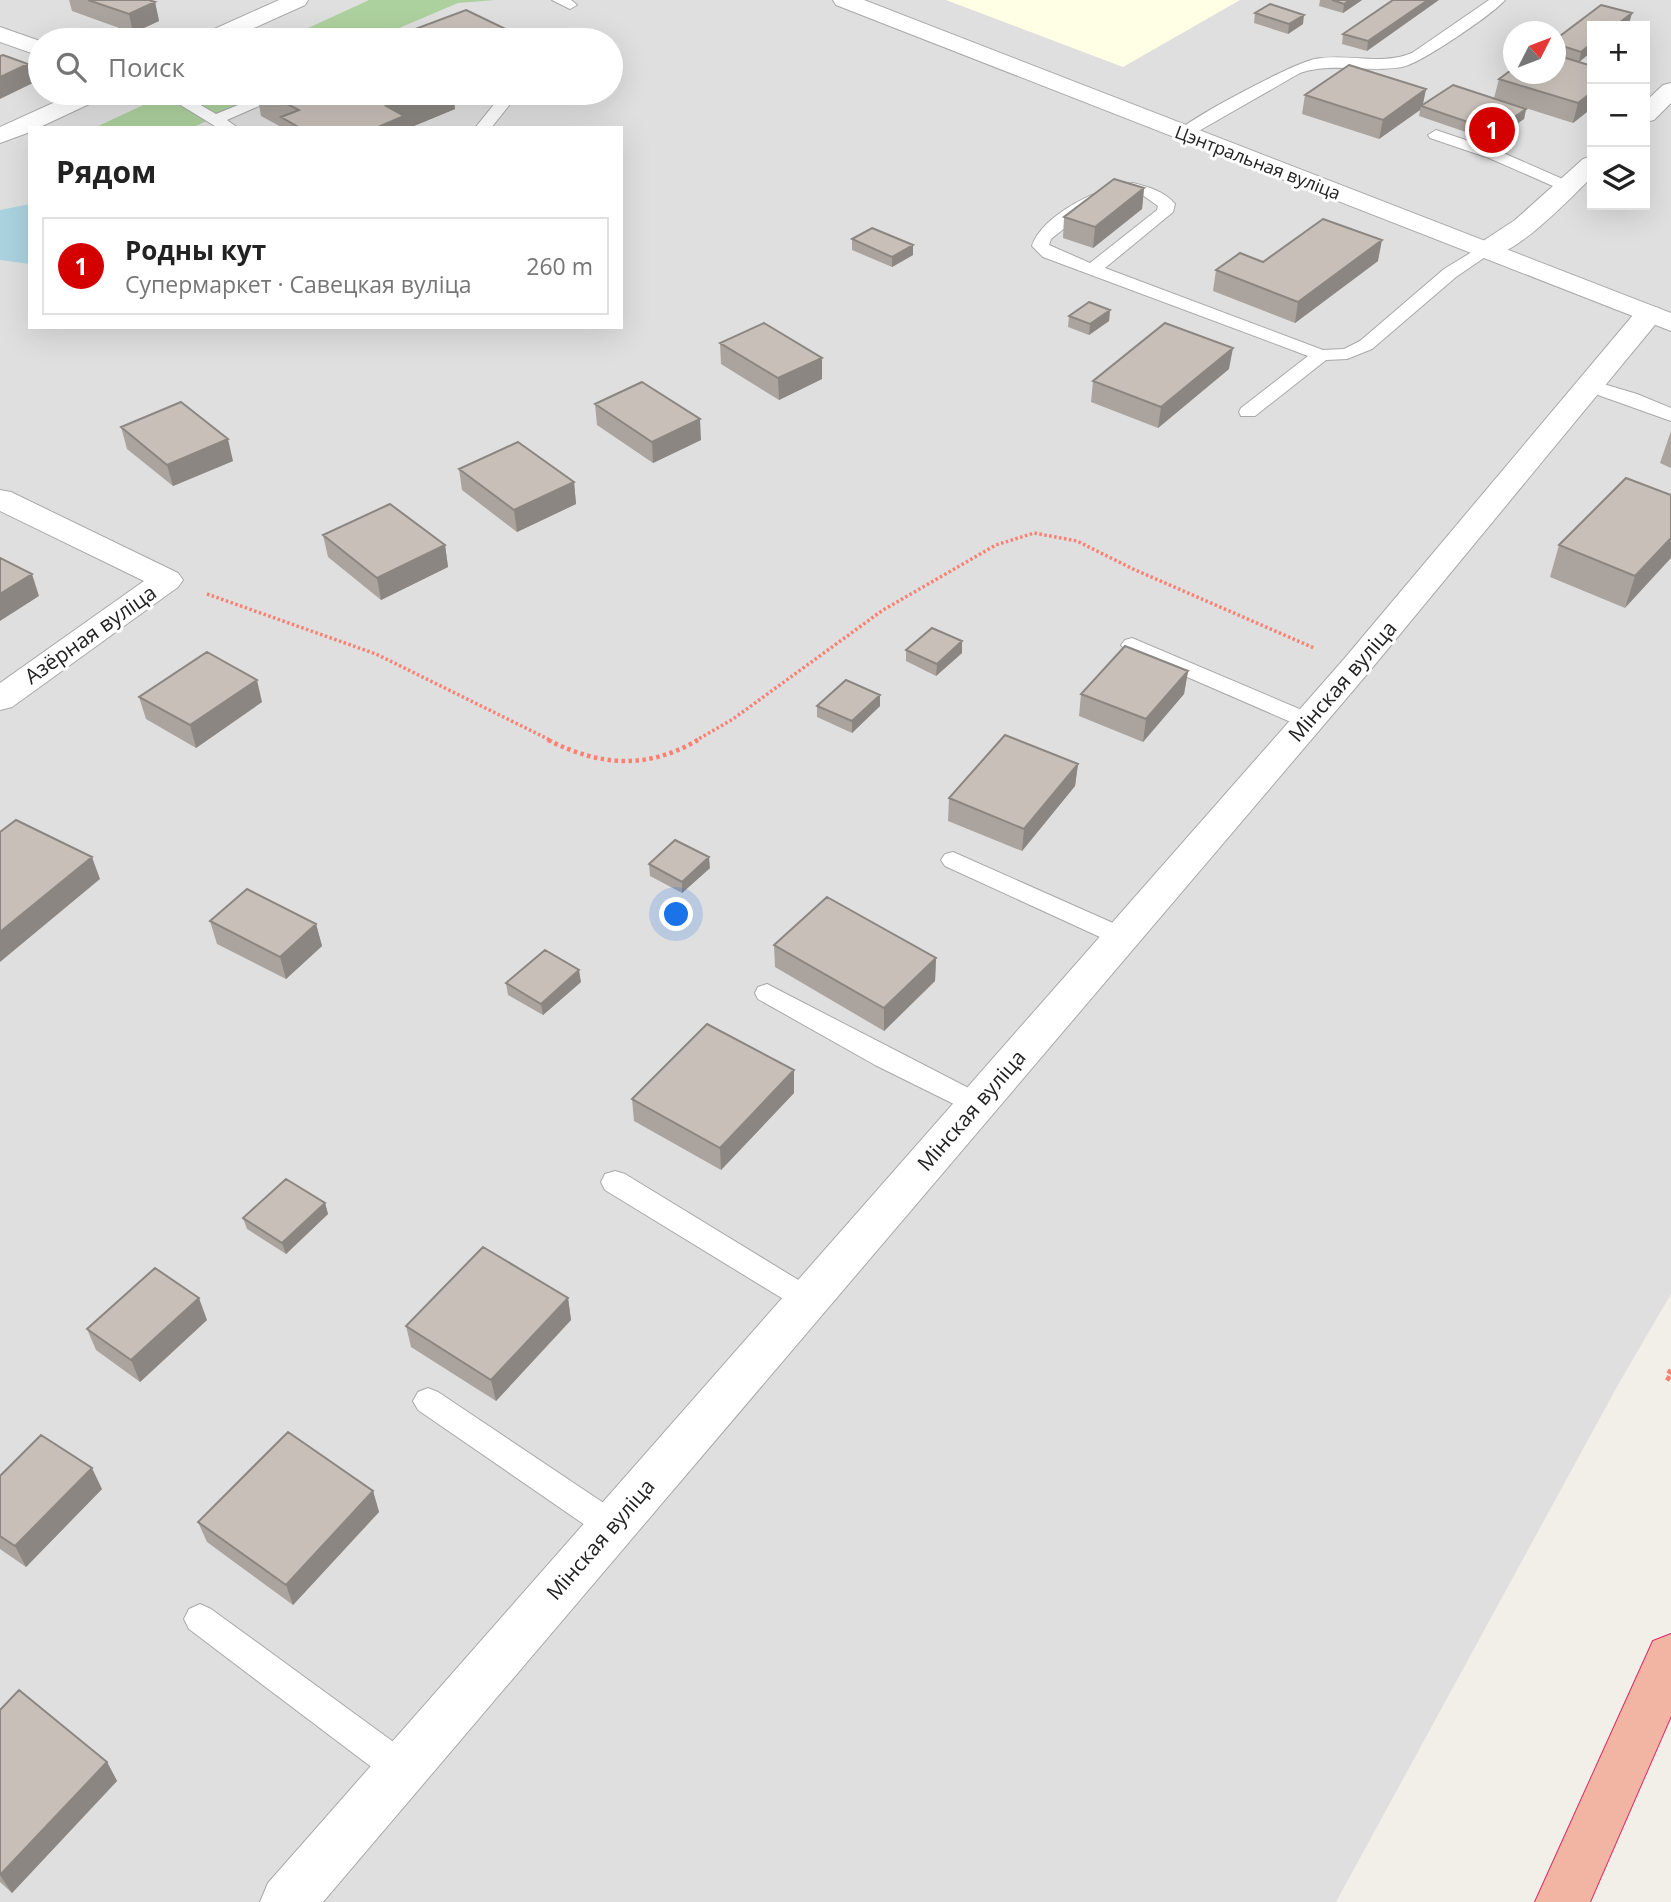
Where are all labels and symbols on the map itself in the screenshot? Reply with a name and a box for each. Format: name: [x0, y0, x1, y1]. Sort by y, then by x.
north arrow: [1503, 21, 1566, 84]
pin: 1: [1469, 104, 1515, 156]
street label: Цэнтральная вуліца: [1172, 119, 1344, 205]
street label: Азёрная вуліца: [19, 578, 161, 690]
street label: Мінская вуліца: [1282, 615, 1402, 747]
your location: [659, 897, 693, 931]
street label: Мінская вуліца: [911, 1044, 1031, 1176]
street label: Мінская вуліца: [540, 1473, 660, 1605]

